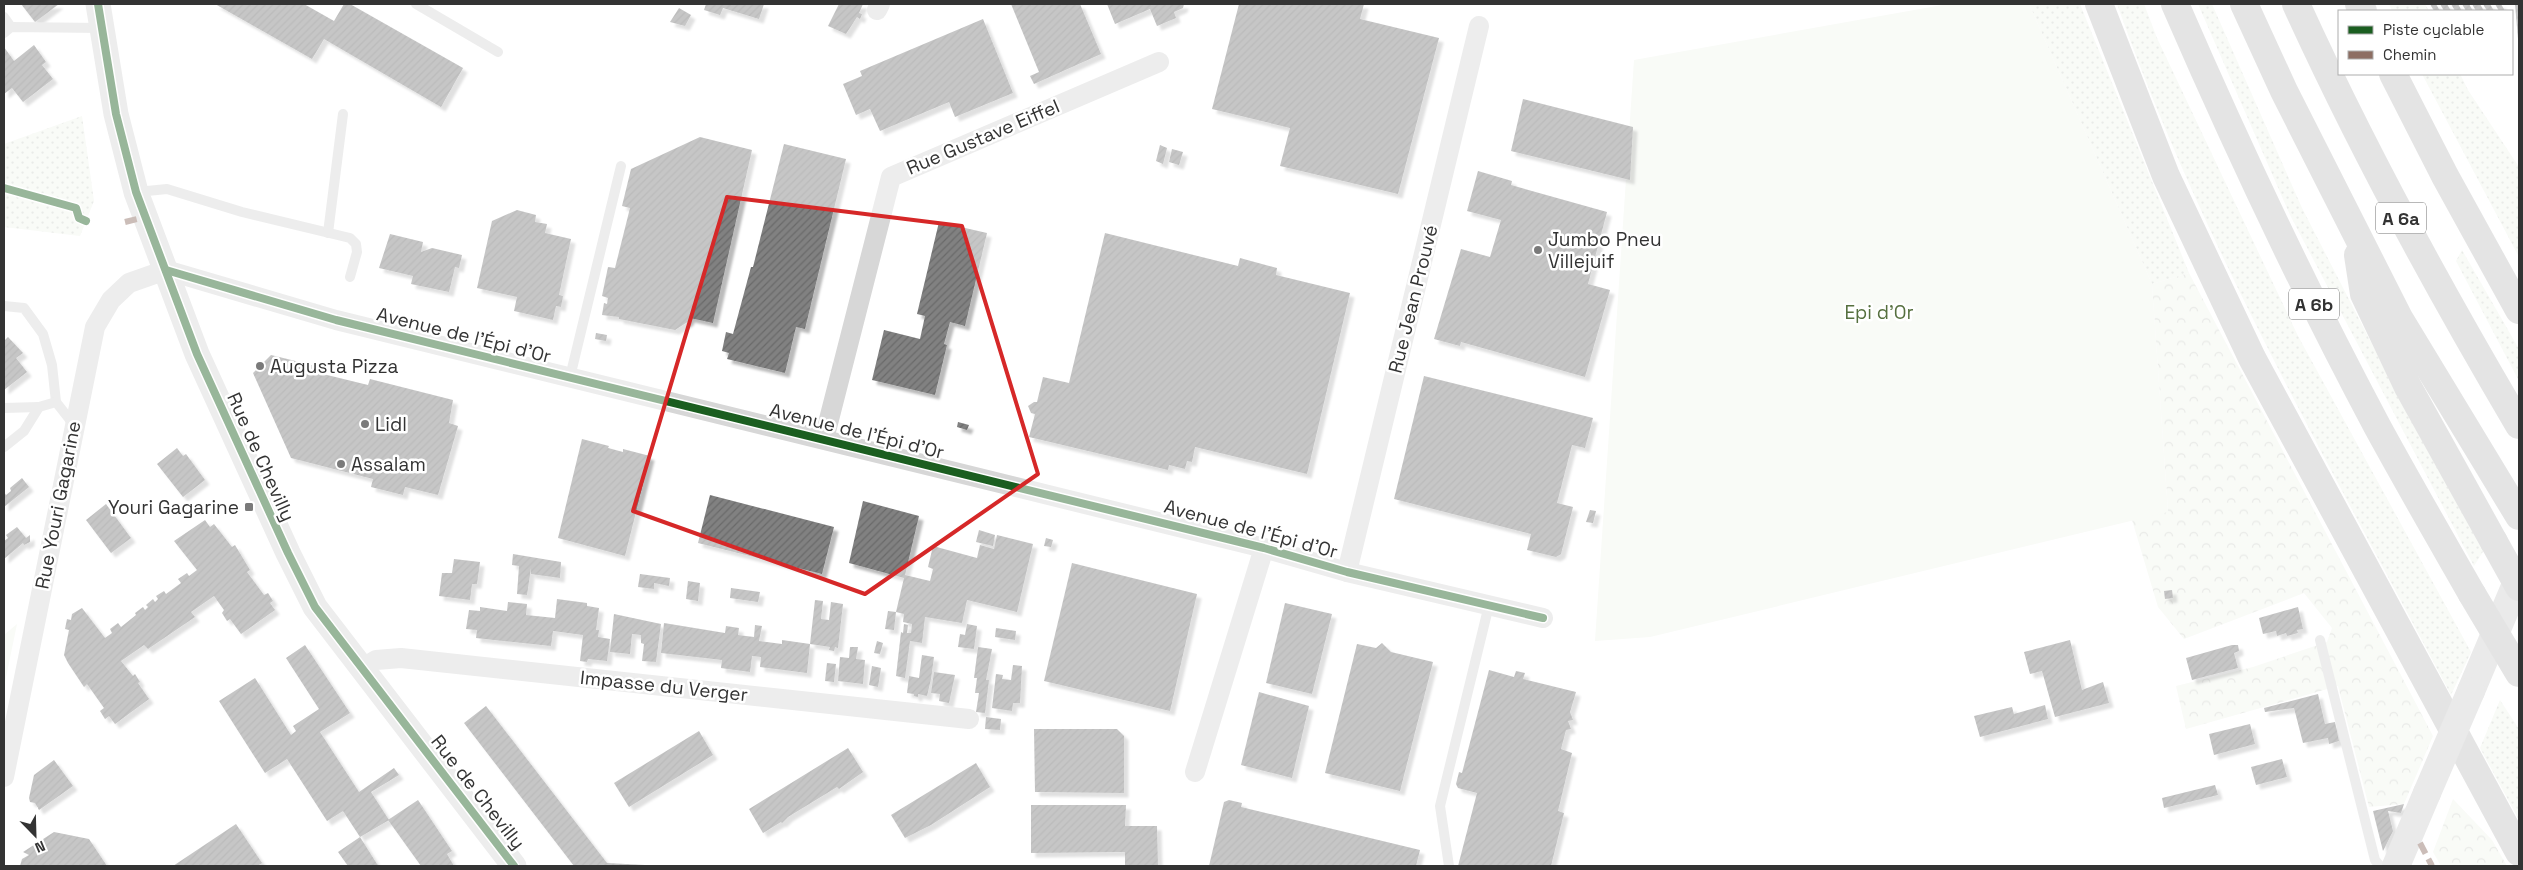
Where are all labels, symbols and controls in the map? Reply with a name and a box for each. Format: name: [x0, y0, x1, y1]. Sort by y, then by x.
legend: [2338, 10, 2513, 75]
text: Piste cyclable: [2383, 20, 2485, 39]
text: Chemin: [2383, 45, 2436, 64]
street label: Rue Gustave Eiffel: [903, 93, 1063, 181]
road number: A 6a: [2376, 202, 2426, 234]
street label: Rue Jean Prouvé: [1382, 222, 1444, 376]
place label: Jumbo Pneu Villejuif: [1548, 227, 1662, 274]
marker: Jumbo Pneu Villejuif: [1532, 244, 1544, 256]
road number: A 6b: [2289, 288, 2339, 320]
park label: Epi d'Or: [1844, 300, 1914, 325]
street label: Avenue de l'Épi d'Or: [374, 301, 554, 369]
place label: Augusta Pizza: [270, 354, 399, 379]
marker: Augusta Pizza: [254, 360, 266, 372]
street label: Rue de Chevilly: [221, 389, 301, 525]
street label: Avenue de l'Épi d'Or: [767, 397, 947, 465]
place label: Lidl: [375, 412, 407, 437]
marker: Lidl: [359, 418, 371, 430]
street label: Rue Youri Gagarine: [29, 419, 87, 591]
place label: Assalam: [351, 452, 426, 477]
marker: Assalam: [335, 458, 347, 470]
street label: Avenue de l'Épi d'Or: [1161, 494, 1341, 564]
place label: Youri Gagarine: [108, 495, 239, 520]
marker: Youri Gagarine: [243, 501, 255, 513]
street label: Impasse du Verger: [579, 665, 749, 707]
street label: Rue de Chevilly: [425, 730, 531, 854]
north arrow: [10, 810, 60, 860]
text: N: [32, 837, 48, 857]

